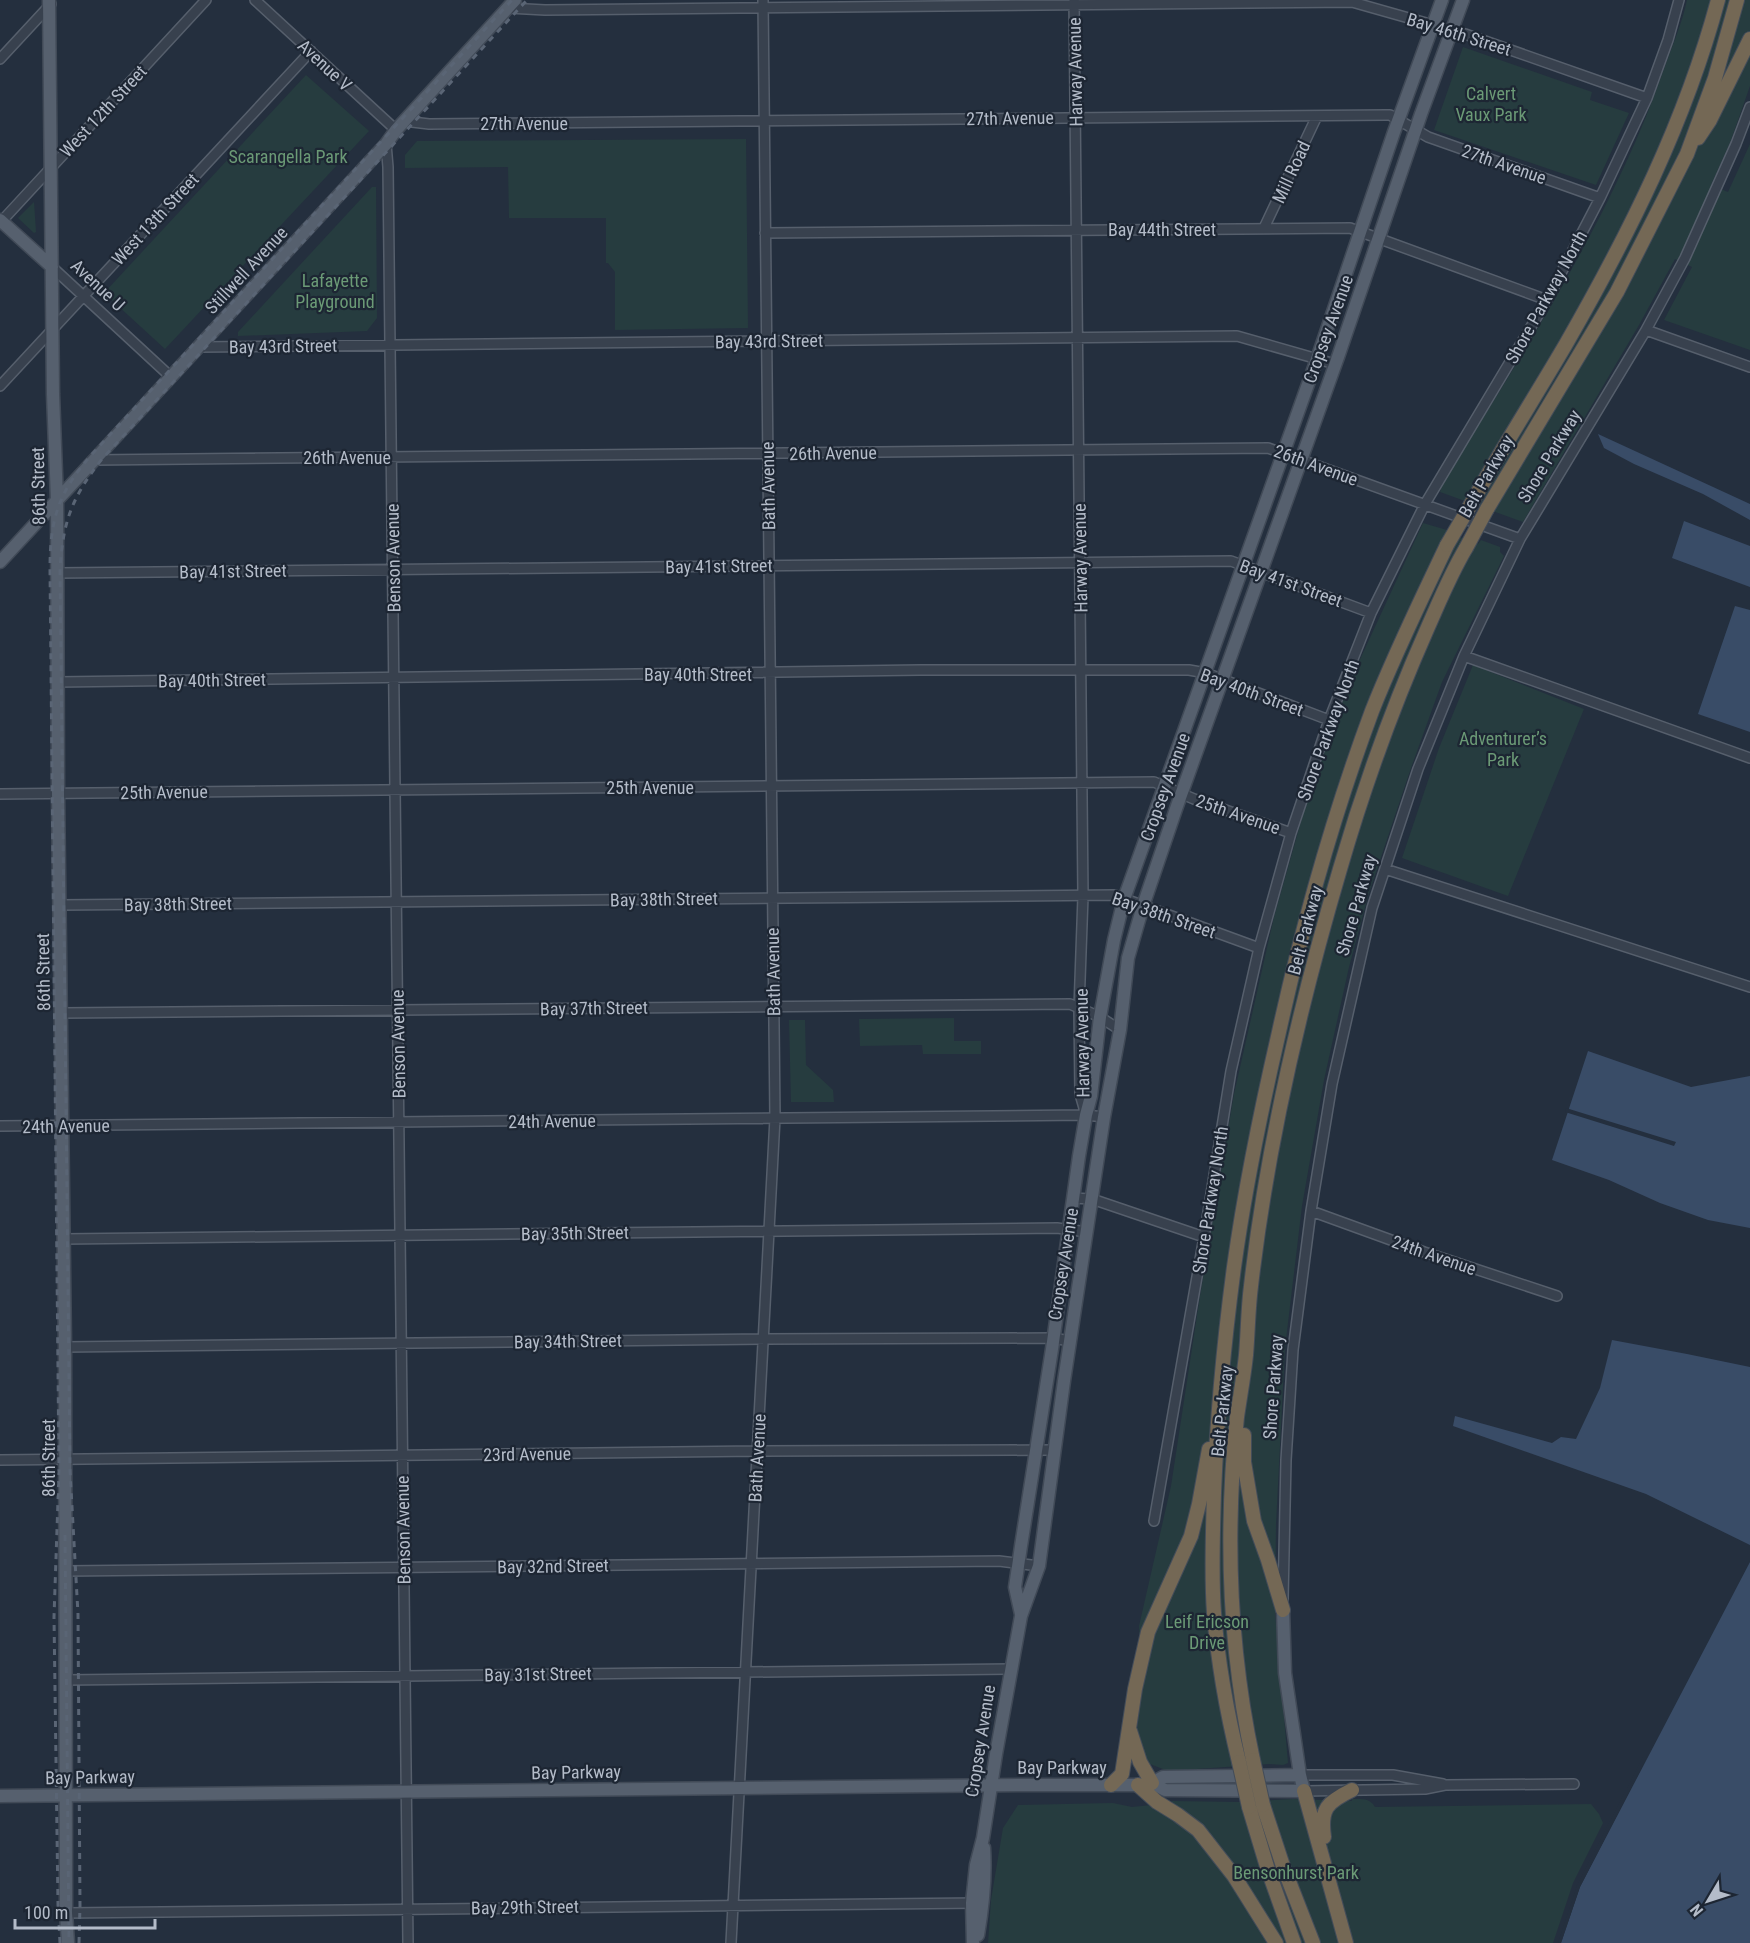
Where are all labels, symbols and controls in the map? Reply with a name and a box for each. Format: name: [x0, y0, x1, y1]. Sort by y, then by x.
street label: Bay 46th Street: [1404, 8, 1514, 60]
street label: Harway Avenue: [1064, 17, 1086, 127]
street label: Avenue V: [294, 35, 356, 95]
street label: West 12th Street: [55, 61, 151, 161]
park label: Calvert Vaux Park: [1455, 83, 1527, 125]
street label: 27th Avenue: [966, 107, 1054, 129]
street label: 27th Avenue: [480, 113, 568, 134]
street label: Mill Road: [1267, 138, 1315, 206]
street label: 27th Avenue: [1459, 140, 1549, 188]
park label: Scarangella Park: [228, 146, 348, 167]
street label: West 13th Street: [107, 169, 203, 269]
street label: Bay 44th Street: [1108, 219, 1216, 240]
street label: Stillwell Avenue: [200, 222, 292, 318]
street label: Shore Parkway North: [1501, 227, 1591, 367]
street label: Avenue U: [67, 255, 129, 315]
park label: Lafayette Playground: [295, 270, 375, 312]
street label: Cropsey Avenue: [1299, 272, 1357, 386]
street label: Bay 43rd Street: [715, 330, 823, 352]
street label: Bay 43rd Street: [229, 335, 337, 357]
street label: Shore Parkway: [1513, 405, 1585, 506]
street label: Belt Parkway: [1454, 431, 1518, 521]
street label: 26th Avenue: [1271, 440, 1361, 490]
street label: Bath Avenue: [757, 442, 779, 530]
street label: 26th Avenue: [789, 442, 877, 464]
street label: 86th Street: [27, 447, 49, 525]
street label: 26th Avenue: [303, 447, 391, 468]
street label: Benson Avenue: [382, 503, 404, 613]
street label: Harway Avenue: [1069, 503, 1091, 613]
street label: Bay 41st Street: [665, 555, 773, 577]
street label: Bay 41st Street: [1237, 555, 1345, 611]
street label: Bay 41st Street: [179, 560, 287, 582]
street label: Shore Parkway North: [1293, 656, 1363, 804]
street label: Bay 40th Street: [644, 664, 752, 685]
street label: Bay 40th Street: [1198, 664, 1306, 720]
street label: Bay 40th Street: [158, 669, 266, 691]
park label: Adventurer’s Park: [1459, 728, 1547, 770]
street label: Cropsey Avenue: [1136, 730, 1194, 844]
street label: 25th Avenue: [606, 777, 694, 798]
street label: 25th Avenue: [120, 781, 208, 803]
street label: 25th Avenue: [1193, 790, 1283, 838]
street label: Shore Parkway: [1331, 851, 1381, 958]
street label: Belt Parkway: [1283, 883, 1327, 977]
street label: Bay 38th Street: [1110, 887, 1218, 943]
street label: Bay 38th Street: [610, 888, 718, 910]
street label: Bay 38th Street: [124, 893, 232, 915]
street label: Bath Avenue: [762, 928, 784, 1016]
street label: 86th Street: [32, 933, 54, 1011]
street label: Harway Avenue: [1071, 988, 1093, 1098]
street label: Benson Avenue: [387, 989, 409, 1099]
street label: Bay 37th Street: [540, 997, 648, 1019]
street label: 24th Avenue: [508, 1110, 596, 1132]
street label: 24th Avenue: [22, 1115, 110, 1137]
street label: Shore Parkway North: [1188, 1125, 1232, 1275]
street label: Cropsey Avenue: [1044, 1206, 1082, 1322]
street label: Bay 35th Street: [521, 1222, 629, 1244]
street label: 24th Avenue: [1389, 1231, 1479, 1279]
street label: Bay 34th Street: [514, 1330, 622, 1352]
street label: Shore Parkway: [1259, 1334, 1287, 1440]
street label: Belt Parkway: [1207, 1364, 1237, 1458]
street label: Bath Avenue: [744, 1413, 770, 1503]
street label: 86th Street: [38, 1419, 59, 1497]
street label: 23rd Avenue: [483, 1443, 571, 1465]
street label: Benson Avenue: [392, 1475, 414, 1585]
street label: Bay 32nd Street: [497, 1555, 609, 1577]
park label: Leif Ericson Drive: [1165, 1611, 1249, 1653]
street label: Bay 31st Street: [484, 1663, 592, 1685]
street label: Cropsey Avenue: [961, 1683, 999, 1799]
street label: Bay Parkway: [1017, 1757, 1107, 1778]
street label: Bay Parkway: [531, 1761, 622, 1783]
street label: Bay Parkway: [45, 1766, 136, 1788]
park label: Bensonhurst Park: [1233, 1862, 1359, 1883]
north arrow: [1678, 1871, 1738, 1931]
scale bar: [15, 1892, 154, 1930]
street label: Bay 29th Street: [471, 1896, 579, 1918]
text: N: [1686, 1900, 1707, 1920]
text: 100 m: [24, 1902, 68, 1923]

